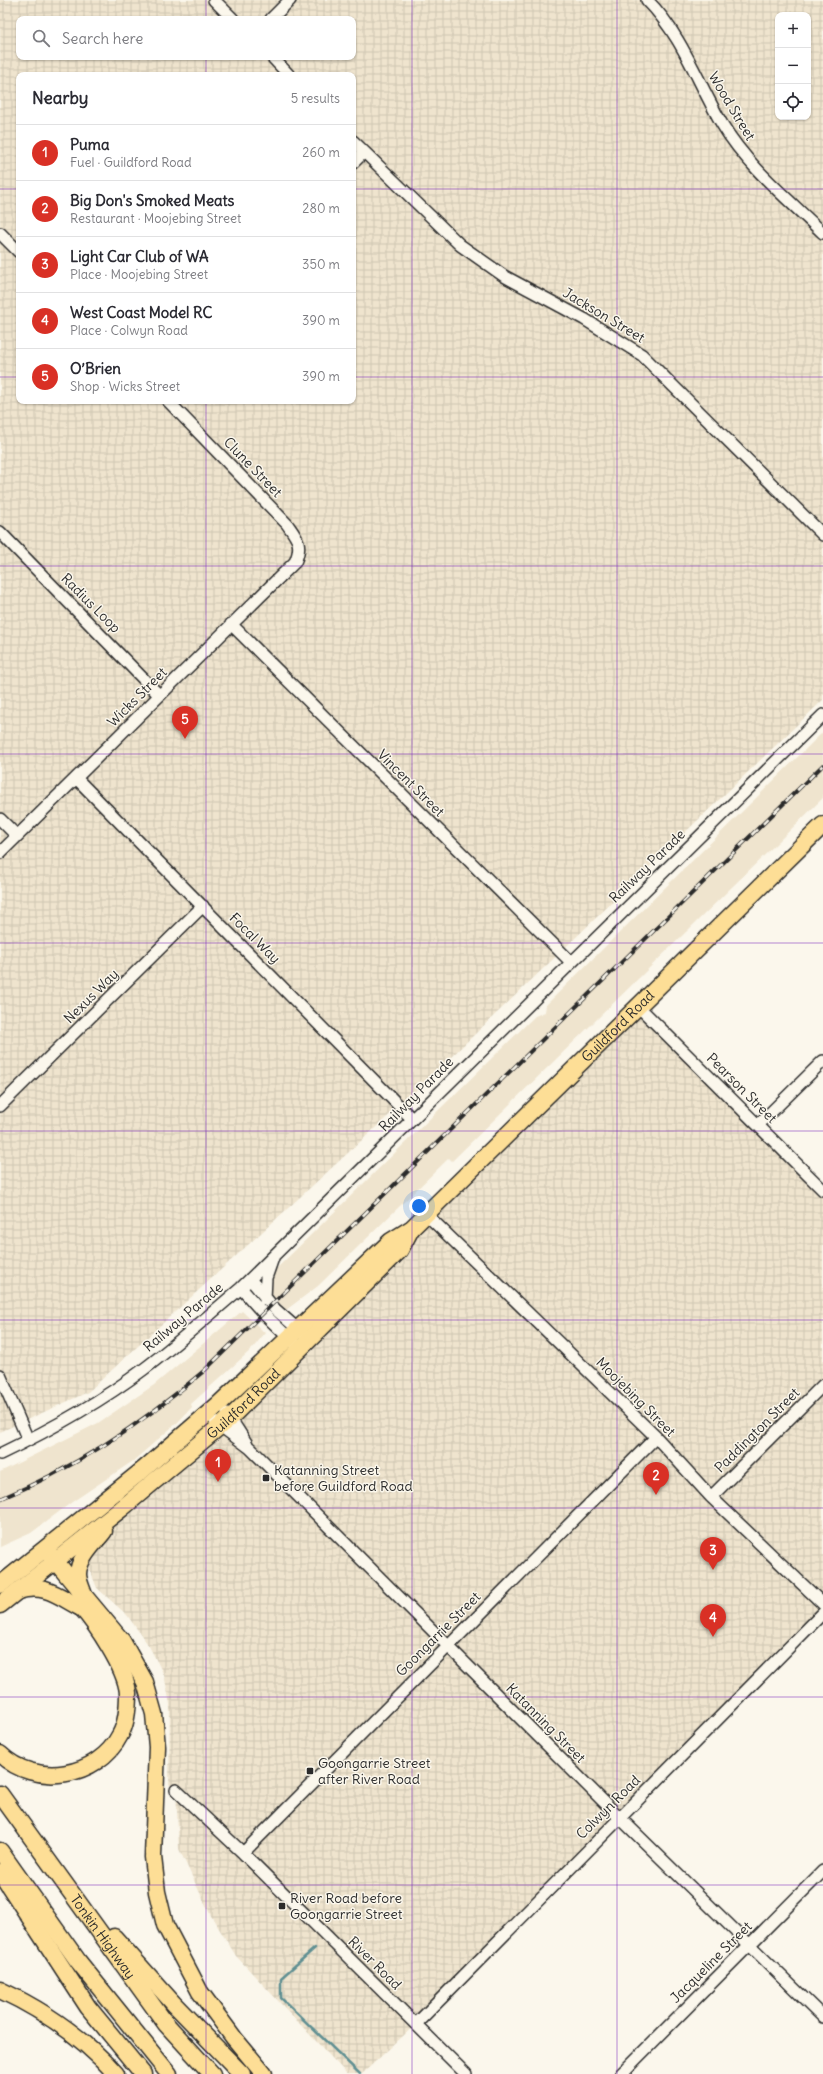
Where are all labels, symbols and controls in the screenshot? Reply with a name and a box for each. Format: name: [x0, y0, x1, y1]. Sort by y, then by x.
map controls: [775, 12, 811, 120]
button: +: [775, 12, 811, 48]
search box: [16, 16, 356, 60]
icon: search: [30, 27, 52, 49]
text: Search here: [62, 29, 143, 48]
button: −: [775, 48, 811, 84]
street label: Wood Street: [704, 68, 760, 144]
button: locate: [775, 84, 811, 120]
text: Nearby: [32, 87, 88, 109]
text: 5 results: [291, 90, 340, 107]
text: Puma: [70, 135, 110, 154]
text: 1: [42, 144, 48, 161]
text: 260 m: [302, 144, 340, 161]
text: Fuel · Guildford Road: [70, 154, 192, 171]
text: Big Don's Smoked Meats: [70, 191, 234, 210]
text: 2: [41, 200, 49, 217]
text: 280 m: [302, 200, 340, 217]
text: Restaurant · Moojebing Street: [70, 210, 241, 227]
text: Light Car Club of WA: [70, 247, 209, 266]
text: 3: [41, 256, 49, 273]
text: 350 m: [302, 256, 340, 273]
text: Place · Moojebing Street: [70, 266, 208, 283]
street label: Jackson Street: [560, 284, 648, 347]
text: West Coast Model RC: [70, 303, 212, 322]
text: 4: [41, 312, 49, 329]
text: 390 m: [302, 312, 340, 329]
text: Place · Colwyn Road: [70, 322, 188, 339]
text: O’Brien: [70, 359, 121, 378]
text: 5: [41, 368, 49, 385]
text: 390 m: [302, 368, 340, 385]
text: Shop · Wicks Street: [70, 378, 180, 395]
street label: Clune Street: [220, 433, 286, 501]
street label: Radius Loop: [57, 569, 125, 637]
street label: Wicks Street: [103, 663, 171, 731]
pin: 5: [172, 706, 198, 739]
street label: Vincent Street: [374, 746, 449, 821]
street label: Railway Parade: [605, 825, 689, 907]
street label: Focal Way: [226, 909, 284, 967]
street label: Nexus Way: [60, 965, 122, 1027]
street label: Guildford Road: [578, 987, 658, 1066]
street label: Pearson Street: [703, 1049, 781, 1127]
street label: Railway Parade: [375, 1053, 457, 1135]
your location: [409, 1196, 429, 1216]
street label: Railway Parade: [139, 1278, 227, 1356]
street label: Moojebing Street: [592, 1353, 680, 1441]
street label: Guildford Road: [203, 1364, 284, 1443]
street label: Paddington Street: [711, 1384, 803, 1476]
pin: 1: [205, 1449, 231, 1482]
place label: Katanning Street before Guildford Road: [274, 1461, 413, 1495]
pin: 2: [643, 1462, 669, 1495]
marker: Katanning Street before Guildford Road: [261, 1473, 271, 1483]
pin: 3: [700, 1537, 726, 1570]
street label: Goongarrie Street: [392, 1588, 484, 1680]
pin: 4: [700, 1604, 726, 1637]
street label: Katanning Street: [502, 1679, 590, 1767]
place label: Goongarrie Street after River Road: [318, 1754, 431, 1788]
marker: Goongarrie Street after River Road: [305, 1766, 315, 1776]
street label: Colwyn Road: [572, 1771, 644, 1843]
place label: River Road before Goongarrie Street: [290, 1889, 403, 1923]
street label: Tonkin Highway: [66, 1891, 140, 1983]
marker: River Road before Goongarrie Street: [277, 1901, 287, 1911]
street label: Jacqueline Street: [666, 1917, 756, 2007]
street label: River Road: [345, 1933, 405, 1993]

